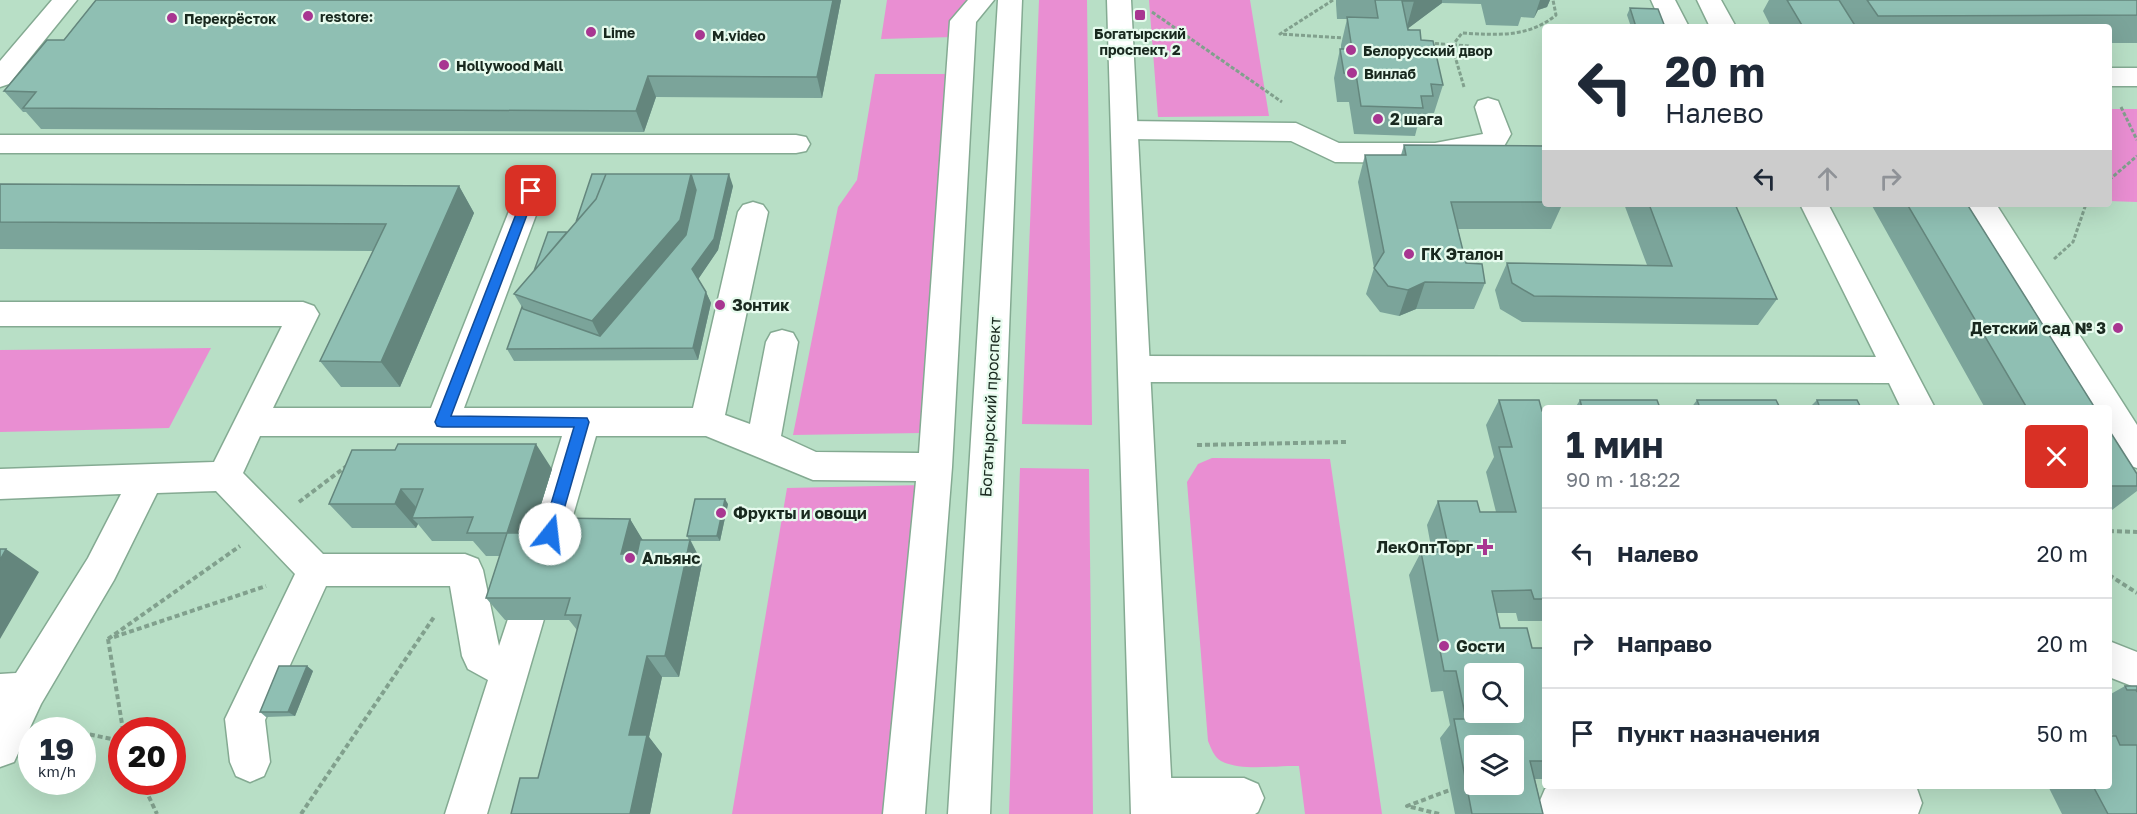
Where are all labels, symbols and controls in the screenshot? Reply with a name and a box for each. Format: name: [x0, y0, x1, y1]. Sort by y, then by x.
place label: restore:: [320, 8, 373, 25]
marker: Богатырский проспект, 2: [1133, 8, 1147, 22]
marker: restore:: [301, 9, 315, 23]
place label: Перекрёсток: [184, 10, 276, 27]
marker: Перекрёсток: [165, 11, 179, 25]
place label: Lime: [603, 24, 635, 41]
marker: Lime: [584, 25, 598, 39]
place label: Богатырский проспект, 2: [1094, 25, 1186, 58]
place label: M.video: [712, 27, 766, 44]
marker: M.video: [693, 28, 707, 42]
place label: Белорусский двор: [1363, 42, 1493, 59]
marker: Белорусский двор: [1344, 43, 1358, 57]
text: 20 m: [1665, 46, 1765, 96]
icon: left: [1566, 48, 1644, 126]
place label: Hollywood Mall: [456, 57, 564, 74]
marker: Hollywood Mall: [437, 58, 451, 72]
place label: Винлаб: [1364, 65, 1416, 82]
marker: Винлаб: [1345, 66, 1359, 80]
text: Налево: [1665, 97, 1764, 129]
place label: 2 шага: [1390, 109, 1443, 129]
marker: 2 шага: [1371, 112, 1385, 126]
icon: left: [1748, 162, 1781, 195]
icon: ahead: [1811, 162, 1844, 195]
icon: right: [1874, 162, 1907, 195]
pin: [505, 165, 556, 216]
icon: arrive: [514, 174, 547, 207]
place label: ГК Эталон: [1421, 244, 1503, 264]
marker: ГК Эталон: [1402, 247, 1416, 261]
place label: Зонтик: [732, 295, 790, 315]
marker: Зонтик: [713, 298, 727, 312]
street label: Богатырский проспект: [975, 316, 1005, 498]
place label: Детский сад № 3: [1971, 318, 2106, 338]
marker: Детский сад № 3: [2111, 321, 2125, 335]
text: 1 мин: [1566, 423, 1663, 466]
button: close: [2025, 425, 2088, 488]
text: 90 m · 18:22: [1566, 467, 1680, 491]
position arrow: [518, 502, 582, 566]
place label: Фрукты и овощи: [733, 503, 867, 523]
marker: Фрукты и овощи: [714, 506, 728, 520]
place label: ЛекОптТорг: [1376, 537, 1474, 557]
icon: left: [1566, 537, 1599, 570]
marker: ЛекОптТорг: [1478, 540, 1492, 554]
text: Налево: [1617, 540, 1699, 567]
text: 20 m: [2037, 540, 2088, 567]
place label: Альянс: [642, 548, 700, 568]
marker: Альянс: [623, 551, 637, 565]
icon: right: [1566, 627, 1599, 660]
text: Направо: [1617, 630, 1712, 657]
text: 20 m: [2037, 630, 2088, 657]
place label: Gости: [1456, 636, 1505, 656]
marker: Gости: [1437, 639, 1451, 653]
map controls: [1464, 663, 1524, 795]
button: search: [1464, 663, 1524, 723]
speed limit sign: 20: [108, 717, 186, 795]
icon: arrive: [1566, 717, 1599, 750]
text: Пункт назначения: [1617, 720, 1820, 747]
text: 50 m: [2037, 720, 2088, 747]
text: 19: [40, 731, 74, 767]
button: layers: [1464, 735, 1524, 795]
text: km/h: [38, 762, 76, 780]

